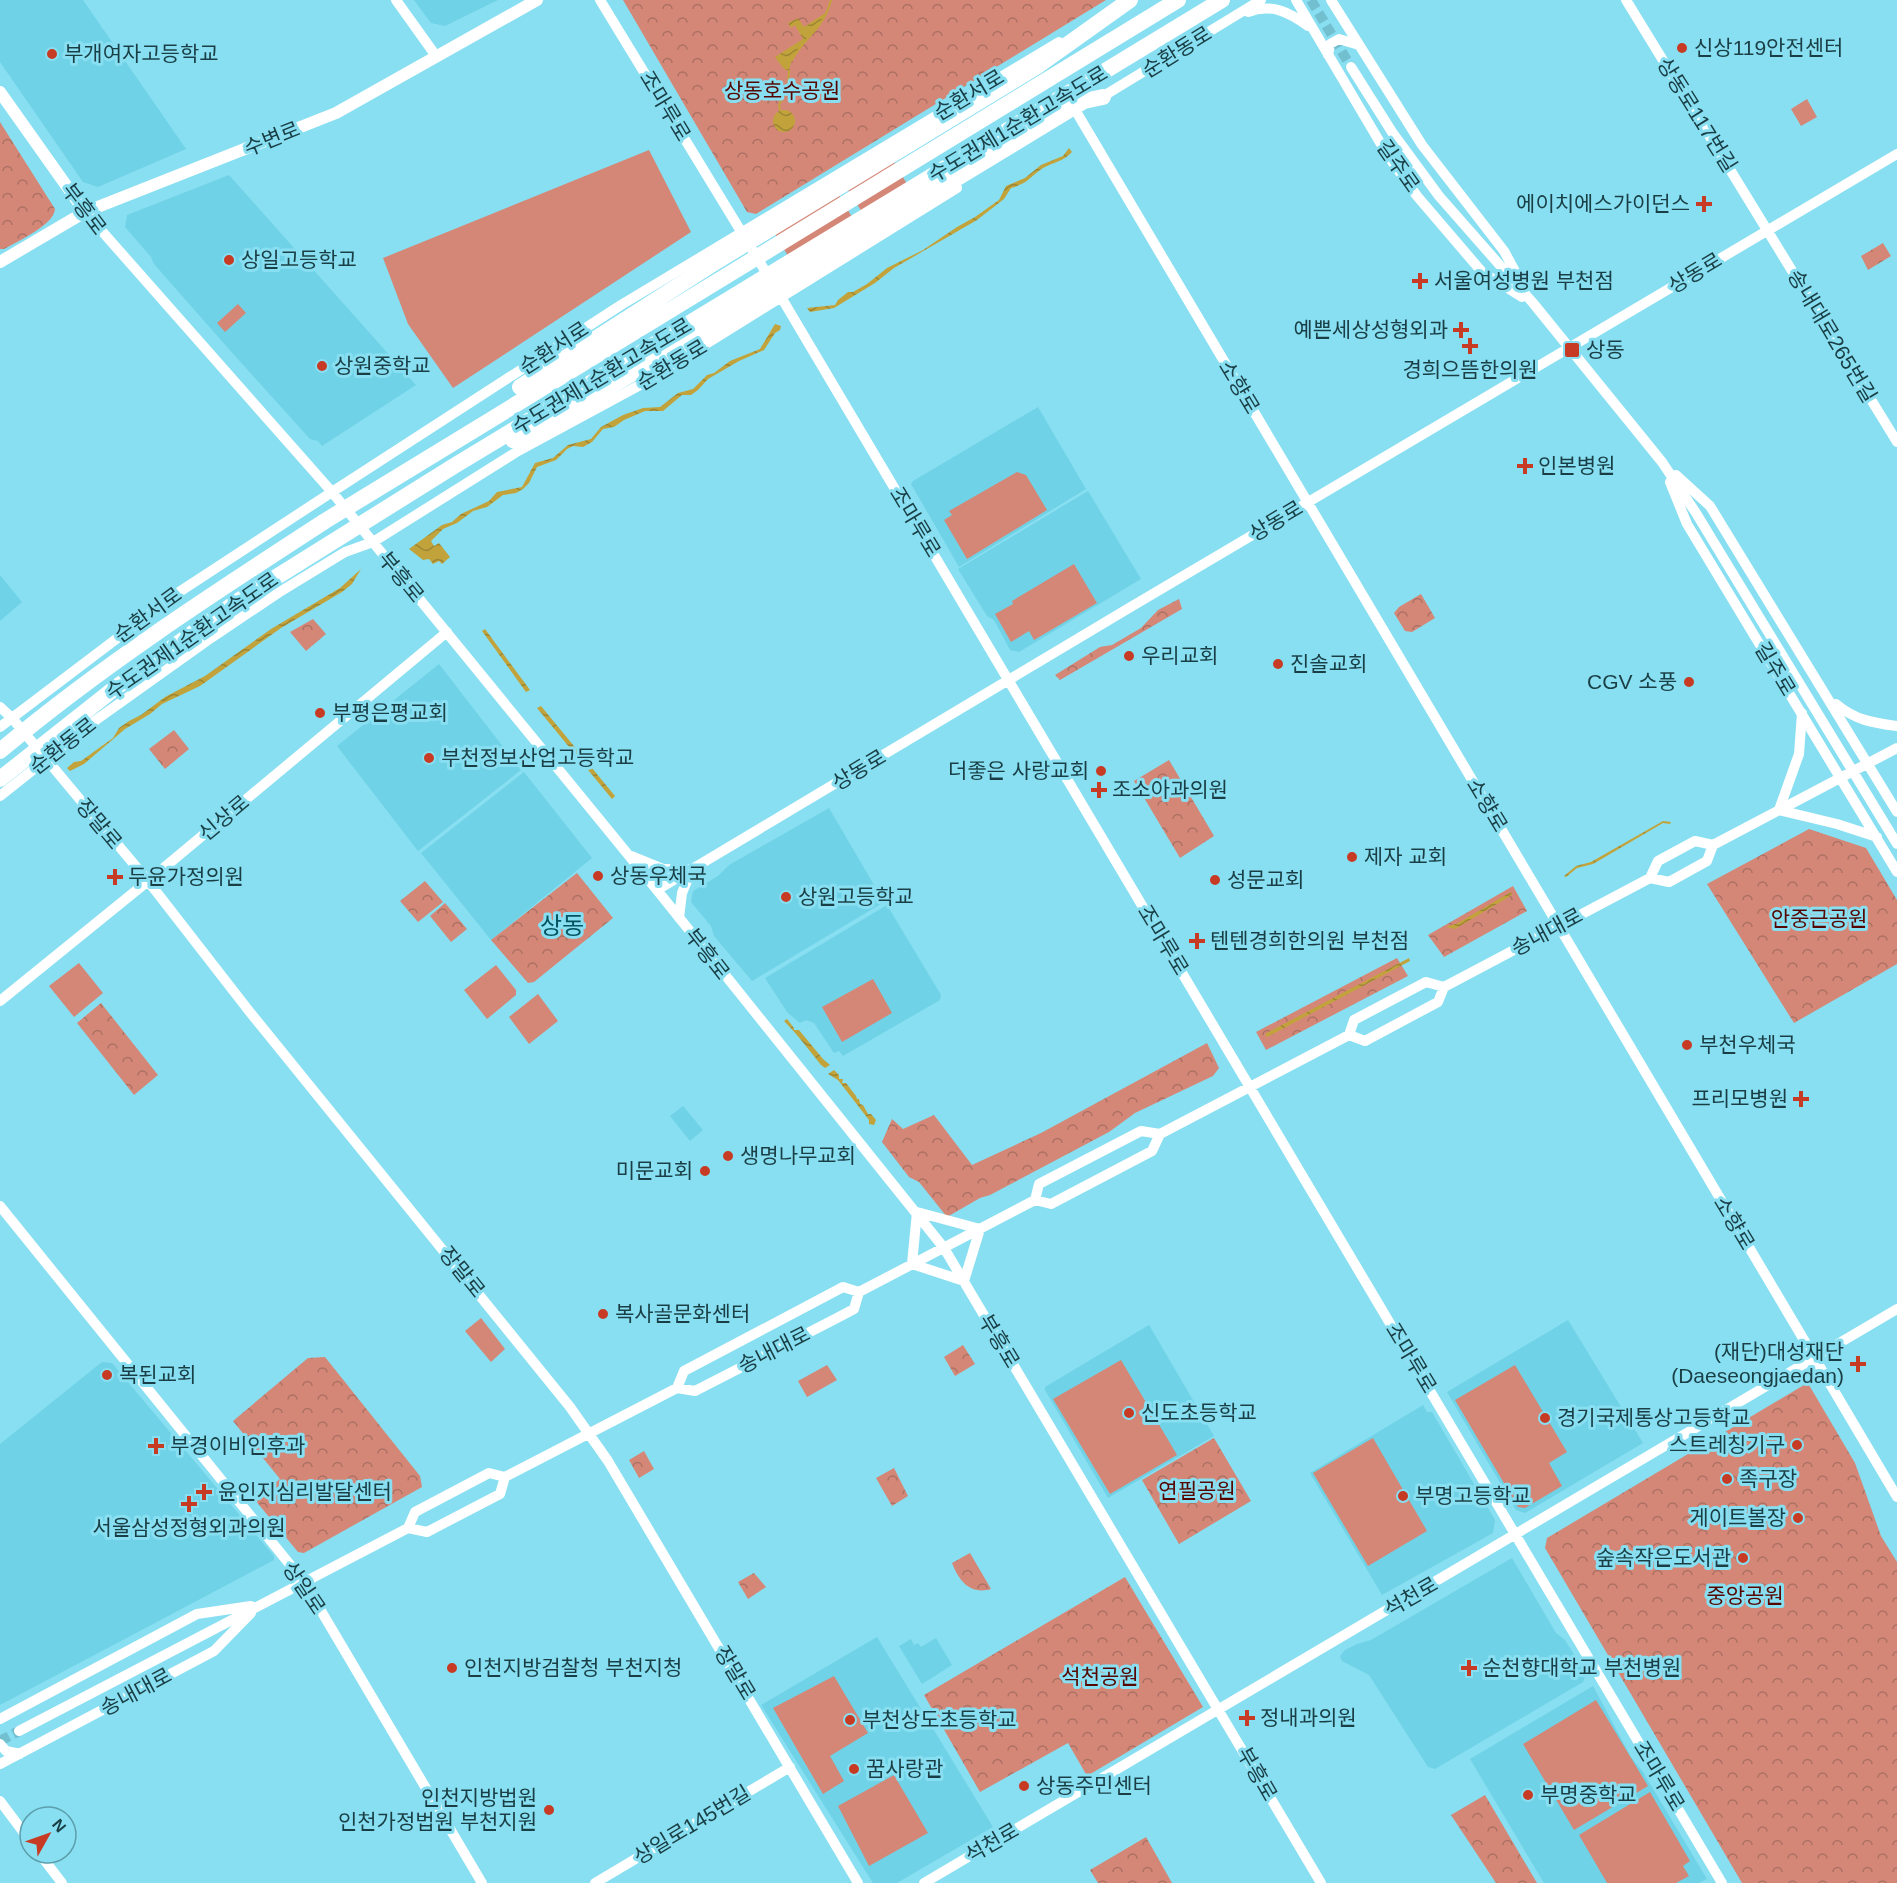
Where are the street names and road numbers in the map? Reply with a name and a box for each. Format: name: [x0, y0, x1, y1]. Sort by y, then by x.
street label: 순환동로: [1138, 21, 1216, 82]
street label: 상동로117번길: [1653, 53, 1742, 176]
street label: 수도권제1순환고속도로: [924, 61, 1111, 186]
street label: 순환서로: [930, 65, 1008, 124]
street label: 조마루로: [636, 67, 695, 145]
street label: 수변로: [241, 117, 303, 160]
street label: 길주로: [1372, 135, 1424, 196]
street label: 부흥로: [58, 179, 111, 239]
street label: 상동로: [1664, 248, 1726, 297]
street label: 송내대로265번길: [1784, 265, 1881, 406]
street label: 수도권제1순환고속도로: [508, 313, 695, 438]
street label: 순환서로: [515, 317, 592, 378]
street label: 순환동로: [633, 335, 711, 394]
street label: 소향로: [1215, 356, 1264, 418]
street label: 조마루로: [886, 483, 945, 561]
street label: 상동로: [1245, 496, 1307, 545]
street label: 부흥로: [374, 547, 429, 606]
street label: 수도권제1순환고속도로: [101, 567, 282, 704]
street label: 순환서로: [110, 583, 186, 647]
street label: 길주로: [1751, 638, 1800, 700]
street label: 순환동로: [25, 713, 100, 778]
street label: 상동로: [828, 745, 890, 794]
street label: 소향로: [1463, 774, 1512, 836]
street label: 신상로: [194, 790, 253, 845]
street label: 장말로: [72, 794, 127, 853]
street label: 조마루로: [1134, 901, 1193, 979]
street label: 송내대로: [1507, 903, 1586, 960]
street label: 부흥로: [680, 924, 734, 984]
street label: 소향로: [1710, 1192, 1759, 1254]
street label: 장말로: [435, 1242, 490, 1301]
street label: 부흥로: [975, 1310, 1024, 1372]
street label: 조마루로: [1382, 1319, 1441, 1397]
street label: 송내대로: [734, 1322, 813, 1377]
street label: 상일로: [279, 1557, 330, 1618]
street label: 석천로: [1380, 1572, 1442, 1621]
street label: 장말로: [711, 1642, 760, 1704]
street label: 송내대로: [96, 1663, 175, 1720]
street label: 조마루로: [1630, 1737, 1689, 1815]
street label: 부흥로: [1233, 1743, 1282, 1805]
street label: 상일로145번길: [629, 1781, 754, 1868]
street label: 석천로: [961, 1818, 1023, 1867]

